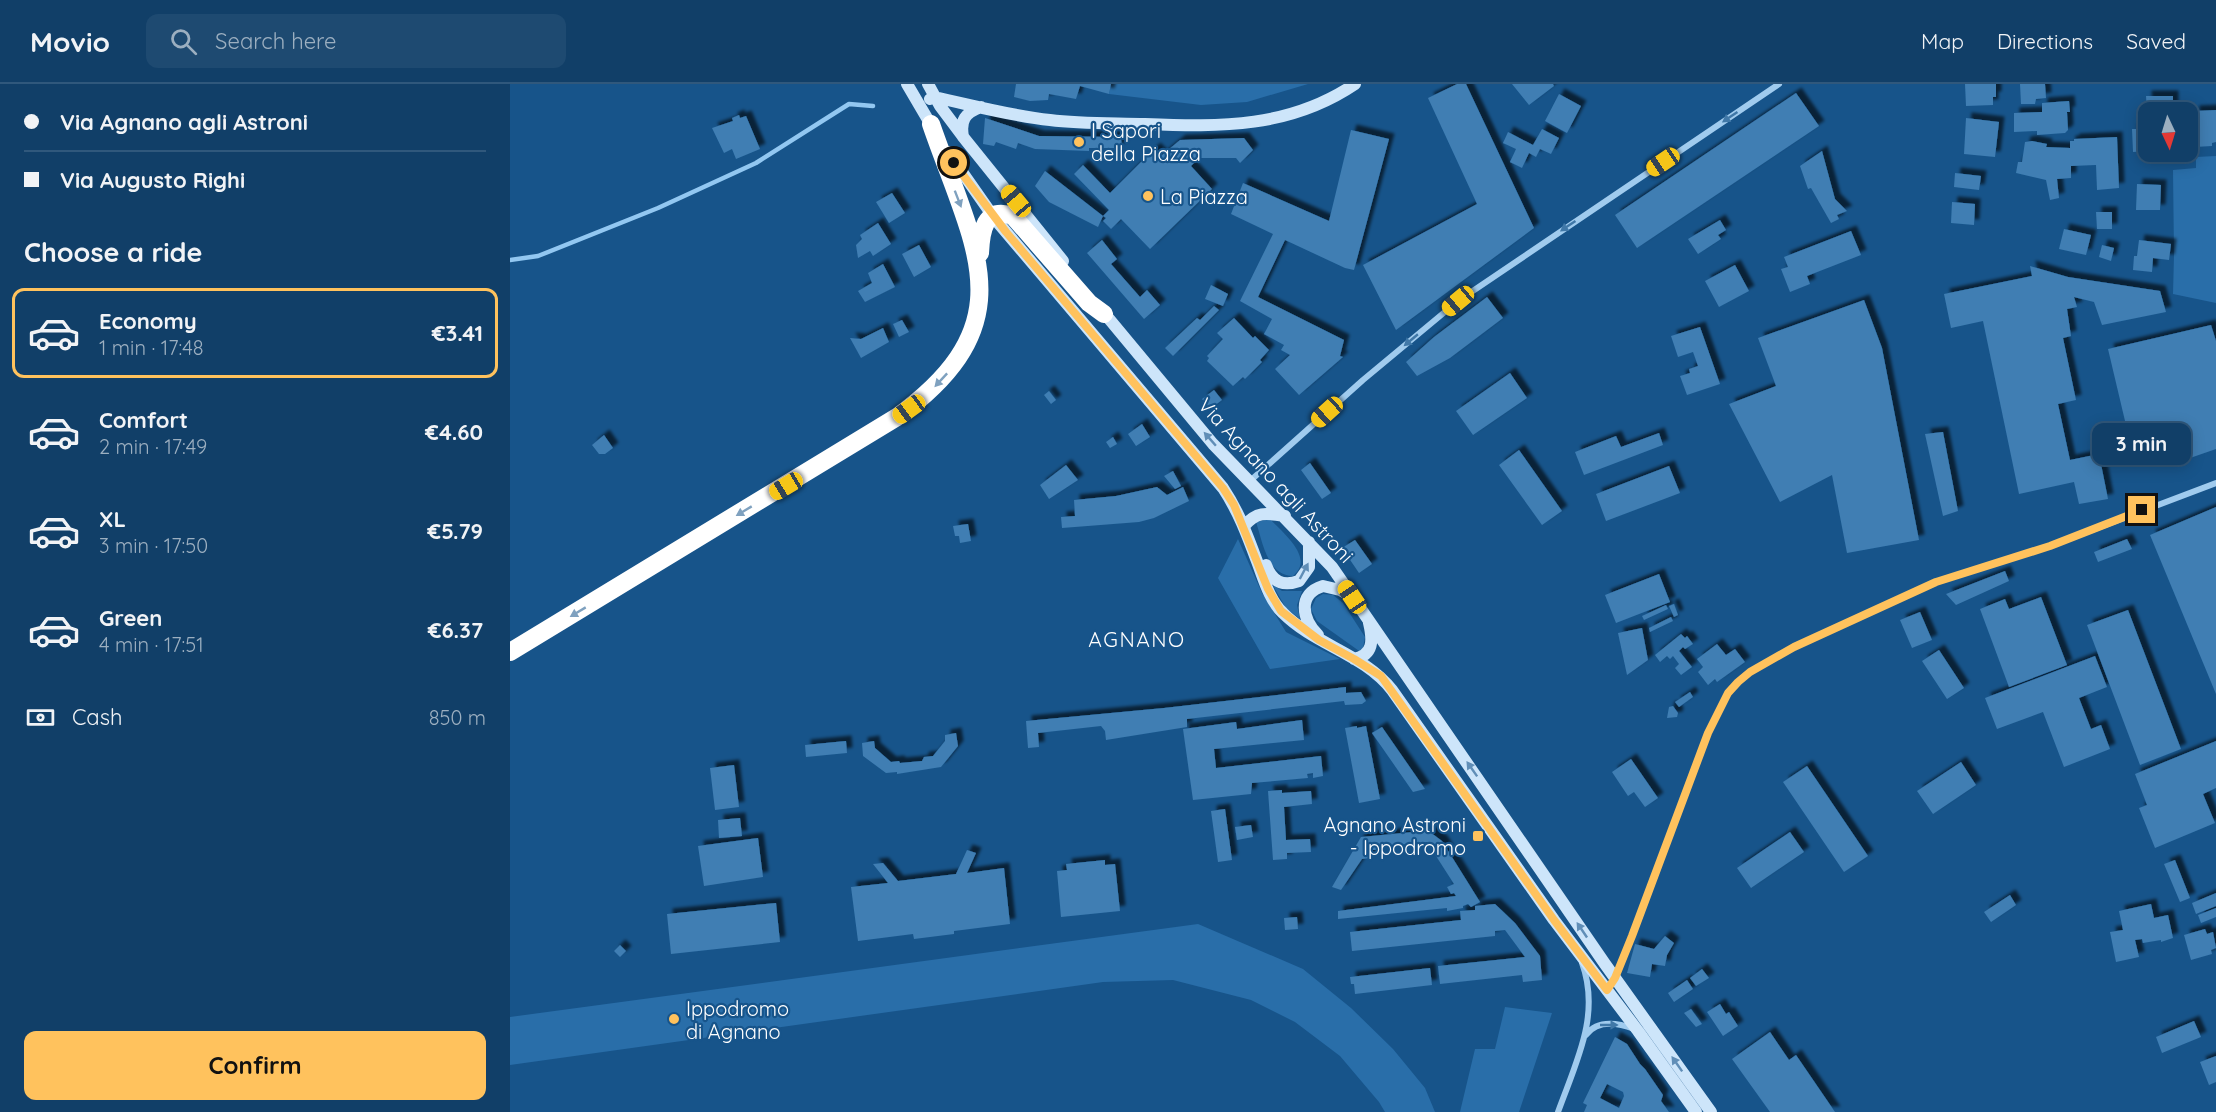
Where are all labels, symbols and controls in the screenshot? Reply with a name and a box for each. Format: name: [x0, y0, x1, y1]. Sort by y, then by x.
search box: [146, 14, 566, 68]
text: Movio: [30, 24, 110, 59]
icon: search: [167, 25, 200, 58]
text: Search here: [215, 27, 337, 55]
text: Map: [1921, 28, 1964, 54]
text: Directions: [1997, 28, 2093, 54]
text: Saved: [2126, 28, 2186, 54]
north arrow: [2138, 102, 2198, 162]
map controls: [2138, 102, 2198, 162]
text: Via Agnano agli Astroni: [60, 108, 308, 136]
one-way arrow: [1723, 111, 1739, 123]
place label: I Sapori della Piazza: [1091, 118, 1201, 166]
marker: I Sapori della Piazza: [1072, 135, 1086, 149]
car: [1643, 144, 1683, 180]
route start: [940, 149, 967, 176]
text: Via Augusto Righi: [60, 166, 245, 194]
car: [998, 181, 1034, 221]
place label: La Piazza: [1160, 184, 1248, 209]
marker: La Piazza: [1141, 189, 1155, 203]
one-way arrow: [954, 190, 964, 208]
one-way arrow: [1560, 220, 1577, 231]
text: Choose a ride: [24, 235, 202, 269]
car: [1438, 283, 1478, 319]
icon: car: [27, 306, 81, 360]
text: Economy: [99, 307, 197, 335]
text: €3.41: [432, 319, 483, 347]
one-way arrow: [1403, 334, 1419, 347]
text: 1 min · 17:48: [99, 335, 204, 360]
one-way arrow: [935, 373, 949, 387]
car: [889, 391, 929, 427]
street label: Via Agnano agli Astroni: [1193, 392, 1359, 568]
car: [1308, 393, 1346, 431]
icon: car: [27, 405, 81, 459]
text: Comfort: [99, 406, 188, 434]
text: €4.60: [425, 418, 483, 446]
callout: 3 min: [2092, 423, 2192, 465]
one-way arrow: [1203, 431, 1216, 447]
text: 3 min: [2116, 431, 2167, 456]
text: 2 min · 17:49: [99, 434, 207, 459]
car: [766, 469, 806, 503]
route end: [2128, 496, 2155, 523]
icon: car: [27, 504, 81, 558]
text: XL: [99, 505, 126, 533]
one-way arrow: [736, 505, 752, 516]
text: €5.79: [427, 517, 483, 545]
text: 3 min · 17:50: [99, 533, 208, 558]
one-way arrow: [1299, 562, 1309, 580]
car: [1334, 577, 1370, 617]
icon: car: [27, 603, 81, 657]
text: Green: [99, 604, 162, 632]
one-way arrow: [570, 606, 586, 617]
text: €6.37: [428, 616, 483, 644]
district label: AGNANO: [1088, 626, 1186, 652]
text: 4 min · 17:51: [99, 632, 204, 657]
icon: cash: [24, 701, 57, 734]
text: Cash: [72, 703, 123, 731]
text: 850 m: [429, 705, 486, 730]
one-way arrow: [1467, 761, 1478, 777]
place label: Agnano Astroni - Ippodromo: [1324, 812, 1466, 860]
marker: Agnano Astroni - Ippodromo: [1471, 829, 1485, 843]
one-way arrow: [1576, 922, 1588, 938]
place label: Ippodromo di Agnano: [686, 996, 789, 1044]
marker: Ippodromo di Agnano: [667, 1012, 681, 1026]
one-way arrow: [1600, 1020, 1619, 1030]
button: Confirm: [24, 1031, 486, 1100]
one-way arrow: [1671, 1057, 1683, 1073]

